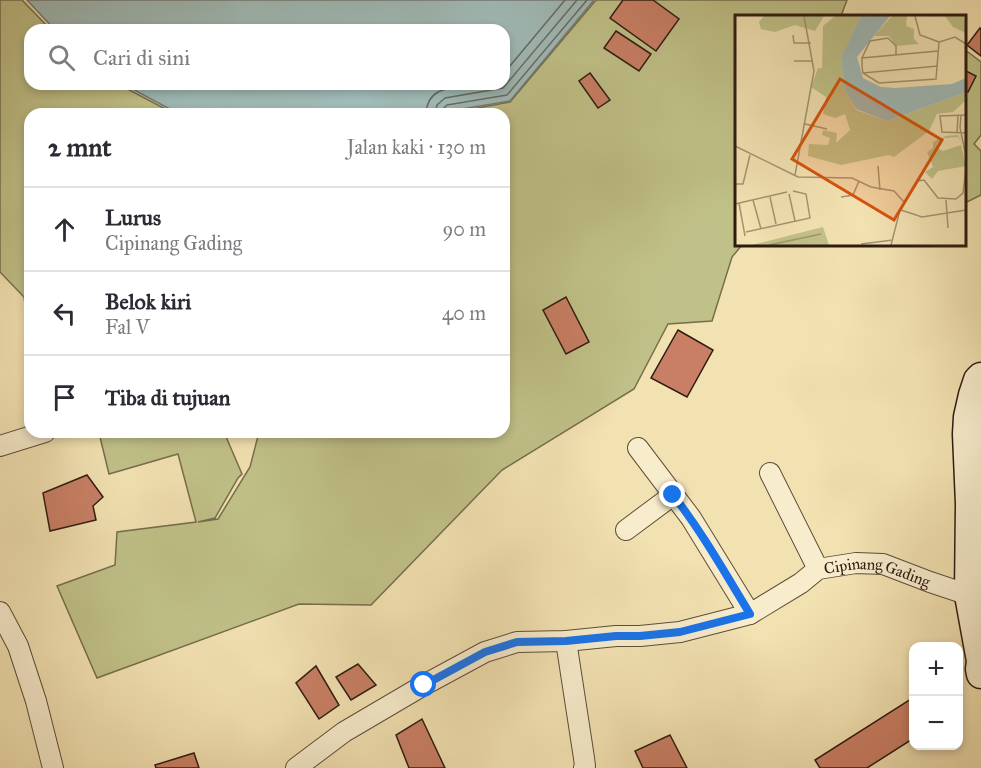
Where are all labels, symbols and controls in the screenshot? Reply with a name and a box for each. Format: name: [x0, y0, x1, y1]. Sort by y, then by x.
inset map: [735, 15, 966, 246]
search box: [24, 24, 510, 90]
icon: search: [45, 41, 78, 74]
text: Cari di sini: [93, 44, 190, 71]
text: 2 mnt: [48, 131, 111, 163]
text: Jalan kaki · 130 m: [347, 135, 486, 159]
text: Lurus: [105, 204, 161, 231]
icon: ahead: [48, 213, 81, 246]
text: 90 m: [443, 217, 486, 241]
text: Cipinang Gading: [105, 231, 242, 255]
text: Belok kiri: [105, 288, 191, 315]
icon: left: [48, 297, 81, 330]
text: 40 m: [442, 301, 486, 325]
text: Fal V: [105, 315, 150, 339]
icon: arrive: [48, 381, 81, 414]
text: Tiba di tujuan: [105, 384, 230, 411]
route end: [659, 481, 685, 507]
street label: Cipinang Gading: [822, 553, 934, 592]
map controls: [909, 642, 963, 750]
button: +: [909, 642, 963, 696]
route start: [410, 671, 436, 697]
button: −: [909, 696, 963, 750]

